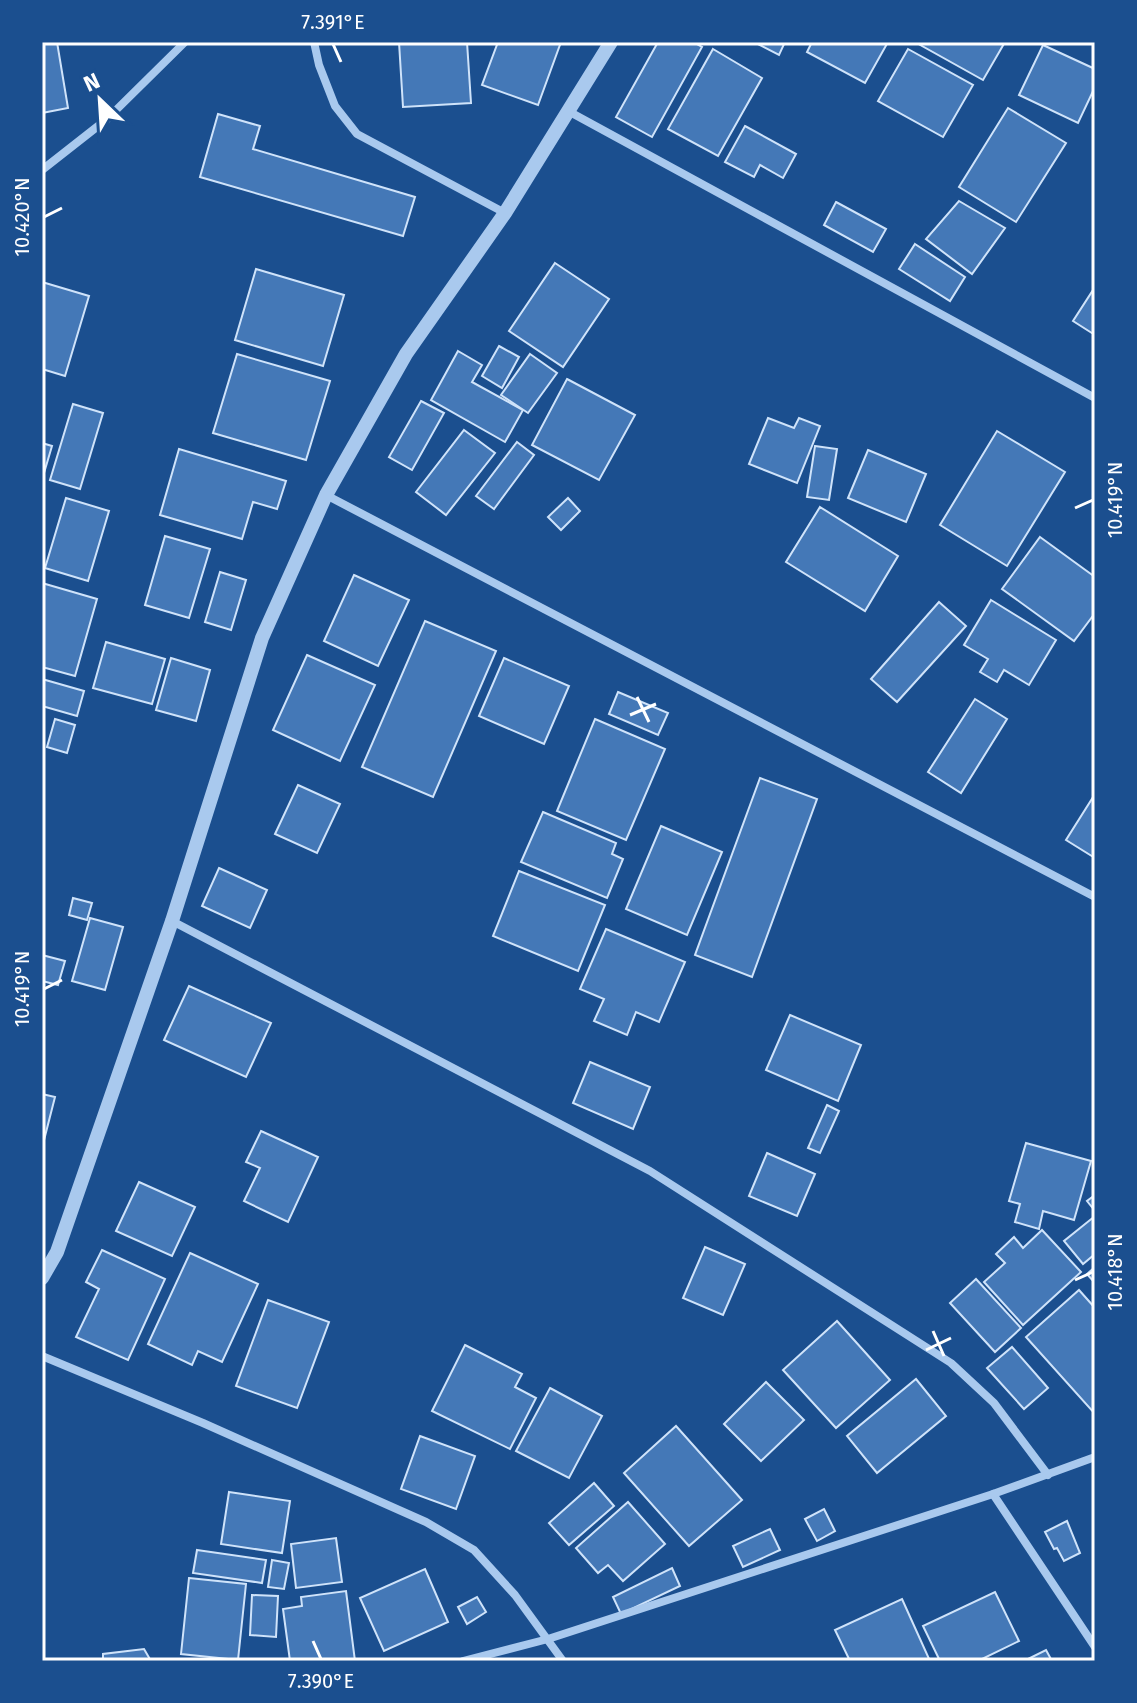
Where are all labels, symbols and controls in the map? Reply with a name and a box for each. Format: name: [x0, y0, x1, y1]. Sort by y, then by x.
text: 7.391°E: [301, 10, 365, 34]
north arrow: [60, 60, 140, 140]
text: N: [79, 67, 104, 98]
text: 10.420°N: [10, 177, 34, 257]
text: 10.419°N: [1103, 462, 1127, 538]
text: 10.419°N: [10, 951, 34, 1027]
text: 10.418°N: [1103, 1233, 1127, 1311]
text: 7.390°E: [288, 1669, 354, 1693]

